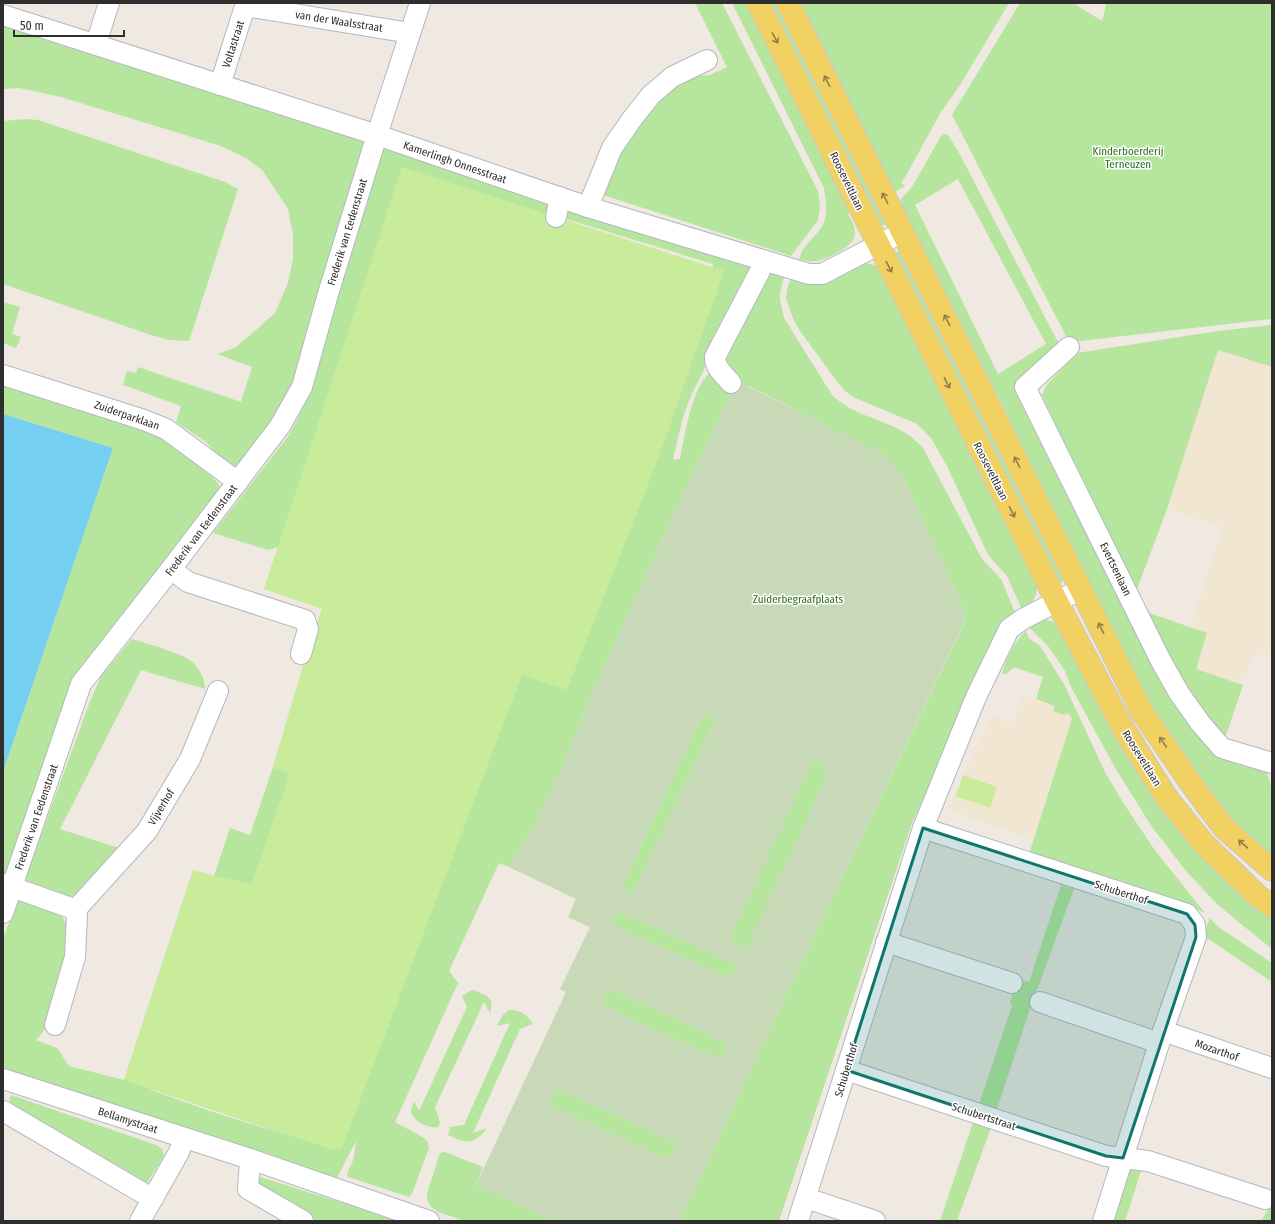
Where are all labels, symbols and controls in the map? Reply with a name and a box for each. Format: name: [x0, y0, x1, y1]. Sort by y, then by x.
street label: van der Waalsstraat: [294, 8, 384, 35]
scale bar: [14, 12, 124, 38]
street label: Voltastraat: [220, 18, 247, 69]
text: 50 m: [20, 19, 44, 33]
one-way arrow: [772, 32, 779, 44]
one-way arrow: [823, 76, 830, 88]
street label: Kamerlingh Onnesstraat: [401, 139, 509, 186]
park label: Kinderboerderij Terneuzen: [1093, 145, 1164, 171]
street label: Rooseveltlaan: [827, 150, 866, 213]
street label: Frederik van Eedenstraat: [325, 177, 370, 287]
one-way arrow: [881, 192, 889, 204]
one-way arrow: [886, 261, 893, 273]
one-way arrow: [942, 314, 950, 326]
one-way arrow: [944, 377, 951, 389]
street label: Zuiderparklaan: [92, 398, 161, 433]
street label: Rooseveltlaan: [970, 440, 1011, 502]
one-way arrow: [1013, 456, 1020, 468]
street label: Frederik van Eedenstraat: [163, 482, 240, 579]
one-way arrow: [1009, 506, 1016, 518]
street label: Evertsenlaan: [1097, 540, 1134, 598]
park label: Zuiderbegraafplaats: [753, 593, 844, 606]
one-way arrow: [1096, 622, 1104, 634]
street label: Rooseveltlaan: [1119, 728, 1164, 789]
one-way arrow: [1159, 737, 1167, 748]
street label: Frederik van Eedenstraat: [12, 762, 61, 872]
street label: Vijverhof: [145, 786, 178, 828]
one-way arrow: [1238, 840, 1248, 849]
street label: Schuberthof: [1092, 878, 1150, 907]
street label: Mozarthof: [1193, 1037, 1241, 1064]
street label: Schuberthof: [832, 1041, 861, 1099]
street label: Schubertstraat: [950, 1100, 1018, 1133]
street label: Bellamystraat: [96, 1105, 160, 1136]

